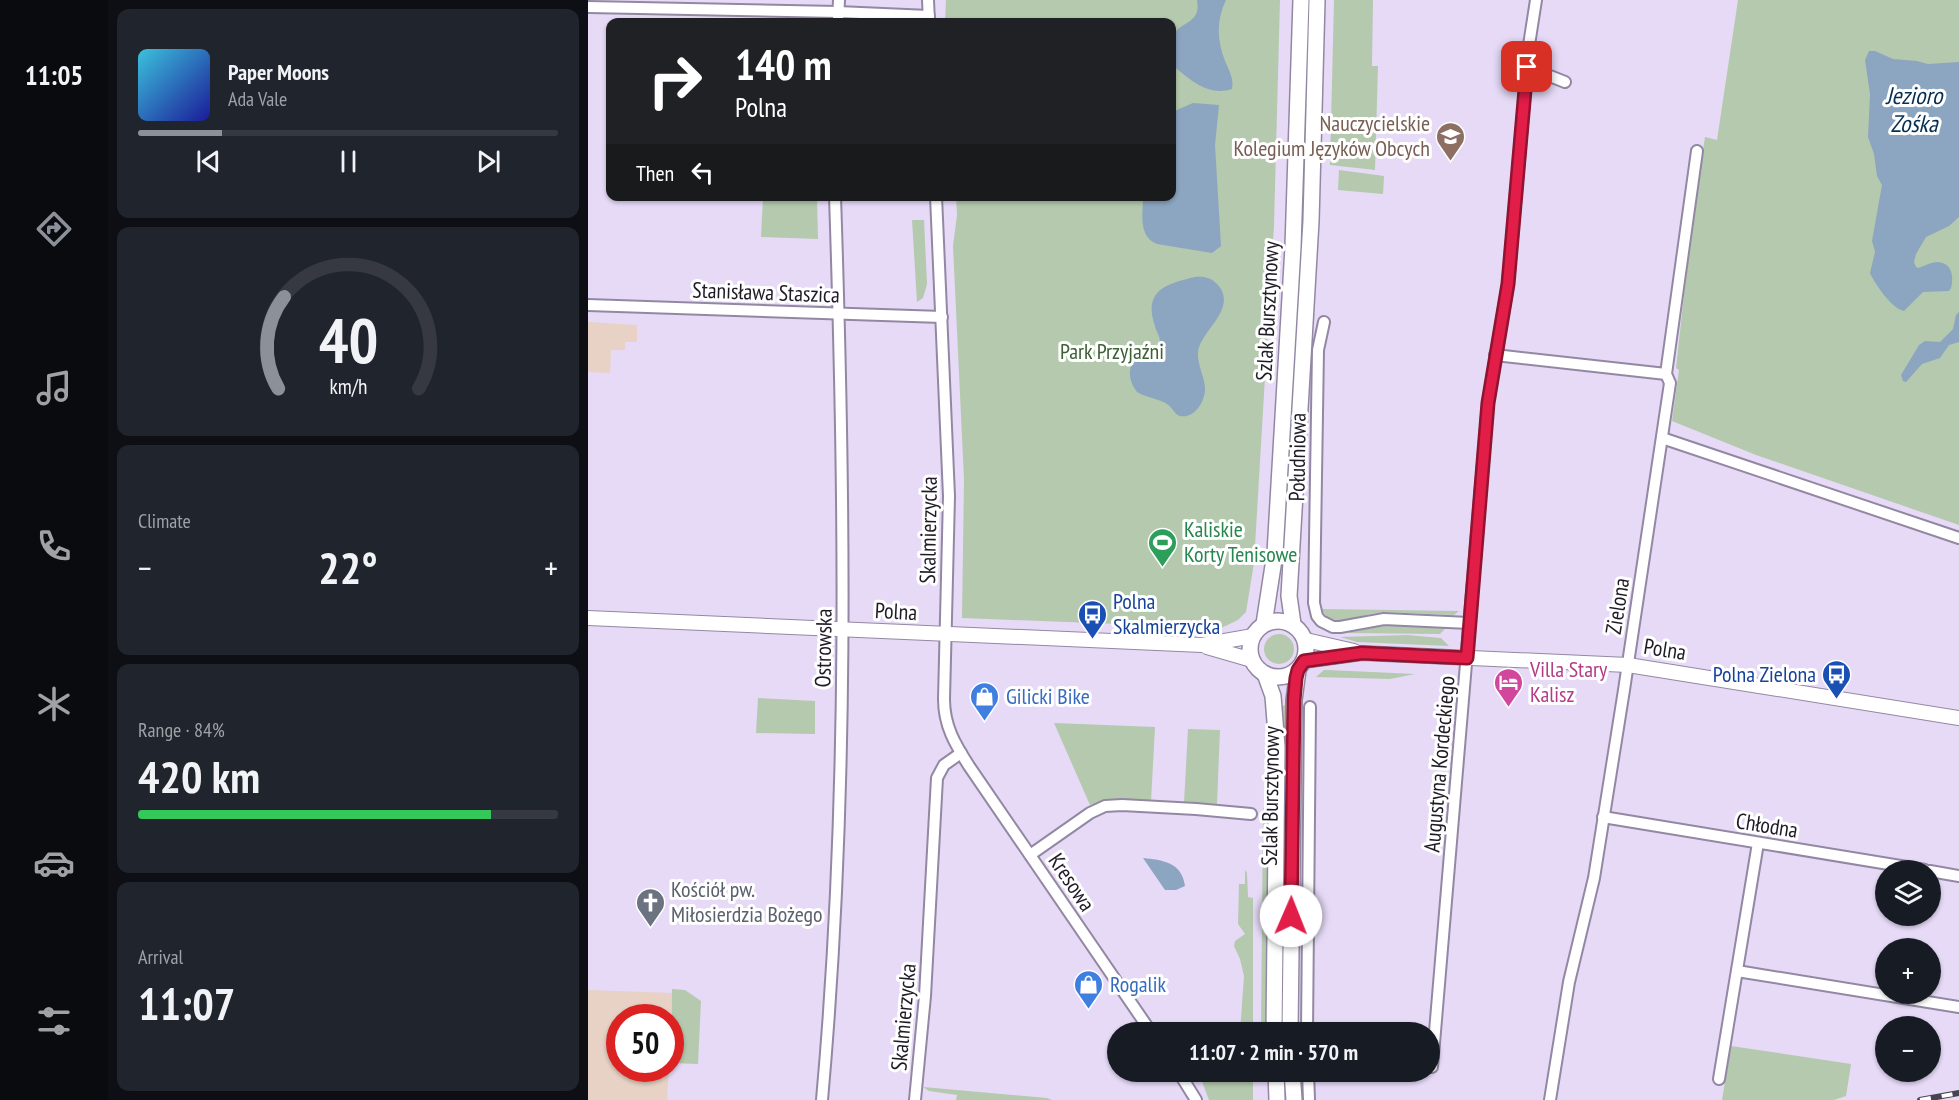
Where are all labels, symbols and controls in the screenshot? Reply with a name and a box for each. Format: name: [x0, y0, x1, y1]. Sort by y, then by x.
text: 140 m: [735, 37, 832, 92]
pin: [1501, 41, 1552, 92]
icon: right: [636, 42, 714, 120]
icon: arrive: [1510, 50, 1543, 83]
text: 11:05: [25, 58, 83, 92]
text: Paper Moons: [228, 58, 329, 86]
water label: Jezioro Zośka: [1885, 80, 1944, 139]
text: Ada Vale: [228, 86, 287, 112]
text: Polna: [735, 90, 787, 124]
place label: Nauczycielskie Kolegium Języków Obcych: [1234, 109, 1430, 162]
school or university icon: Nauczycielskie Kolegium Języków Obcych: [1435, 120, 1467, 162]
icon: previous: [192, 145, 225, 178]
icon: pause: [332, 145, 365, 178]
icon: next: [472, 145, 505, 178]
icon: left: [686, 156, 719, 189]
text: Then: [636, 159, 674, 187]
icon: directions: [33, 208, 75, 250]
street label: Szlak Bursztynowy: [1249, 240, 1285, 382]
street label: Stanisława Staszica: [692, 275, 840, 309]
text: 40: [318, 299, 378, 380]
park label: Park Przyjaźni: [1060, 337, 1164, 365]
icon: music: [33, 367, 75, 409]
text: km/h: [329, 372, 367, 400]
street label: Południowa: [1282, 412, 1312, 502]
street label: Skalmierzycka: [913, 476, 943, 584]
text: Climate: [138, 508, 191, 534]
place label: Kaliskie Korty Tenisowe: [1184, 515, 1297, 568]
icon: phone: [33, 525, 75, 567]
sports icon: Kaliskie Korty Tenisowe: [1147, 526, 1179, 568]
text: 22°: [318, 538, 378, 596]
text: −: [138, 546, 152, 589]
text: +: [544, 546, 558, 589]
street label: Zielona: [1599, 576, 1635, 636]
place label: Polna Skalmierzycka: [1113, 587, 1220, 640]
street label: Polna: [874, 596, 918, 626]
bus stop icon: Polna Skalmierzycka: [1076, 598, 1108, 640]
street label: Ostrowska: [808, 608, 838, 688]
street label: Polna: [1642, 632, 1688, 666]
place label: Villa Stary Kalisz: [1529, 655, 1608, 708]
bus stop icon: Polna Zielona: [1821, 658, 1853, 700]
place label: Polna Zielona: [1713, 660, 1816, 688]
hotel icon: Villa Stary Kalisz: [1493, 666, 1525, 708]
street label: Augustyna Kordeckiego: [1417, 675, 1461, 853]
shop icon: Gilicki Bike: [969, 680, 1001, 722]
place label: Gilicki Bike: [1006, 682, 1090, 710]
icon: climate: [33, 683, 75, 725]
text: Range · 84%: [138, 717, 225, 743]
street label: Szlak Bursztynowy: [1255, 725, 1285, 866]
text: 420 km: [138, 747, 260, 805]
street label: Chłodna: [1734, 806, 1800, 844]
icon: car: [33, 842, 75, 884]
street label: Kresowa: [1042, 848, 1102, 916]
map controls: [1875, 860, 1941, 1082]
button: layers: [1875, 860, 1941, 926]
place label: Kościół pw. Miłosierdzia Bożego: [671, 875, 823, 928]
position arrow: [1259, 884, 1323, 948]
church icon: Kościół pw. Miłosierdzia Bożego: [634, 886, 666, 928]
button: +: [1875, 938, 1941, 1004]
text: Arrival: [138, 944, 183, 970]
street label: Skalmierzycka: [884, 962, 922, 1072]
shop icon: Rogalik: [1073, 968, 1105, 1010]
place label: Rogalik: [1110, 970, 1166, 998]
text: 11:07: [138, 974, 235, 1032]
icon: filters: [33, 1000, 75, 1042]
speed limit sign: 50: [606, 1004, 684, 1082]
button: −: [1875, 1016, 1941, 1082]
text: 11:07 · 2 min · 570 m: [1189, 1038, 1358, 1066]

